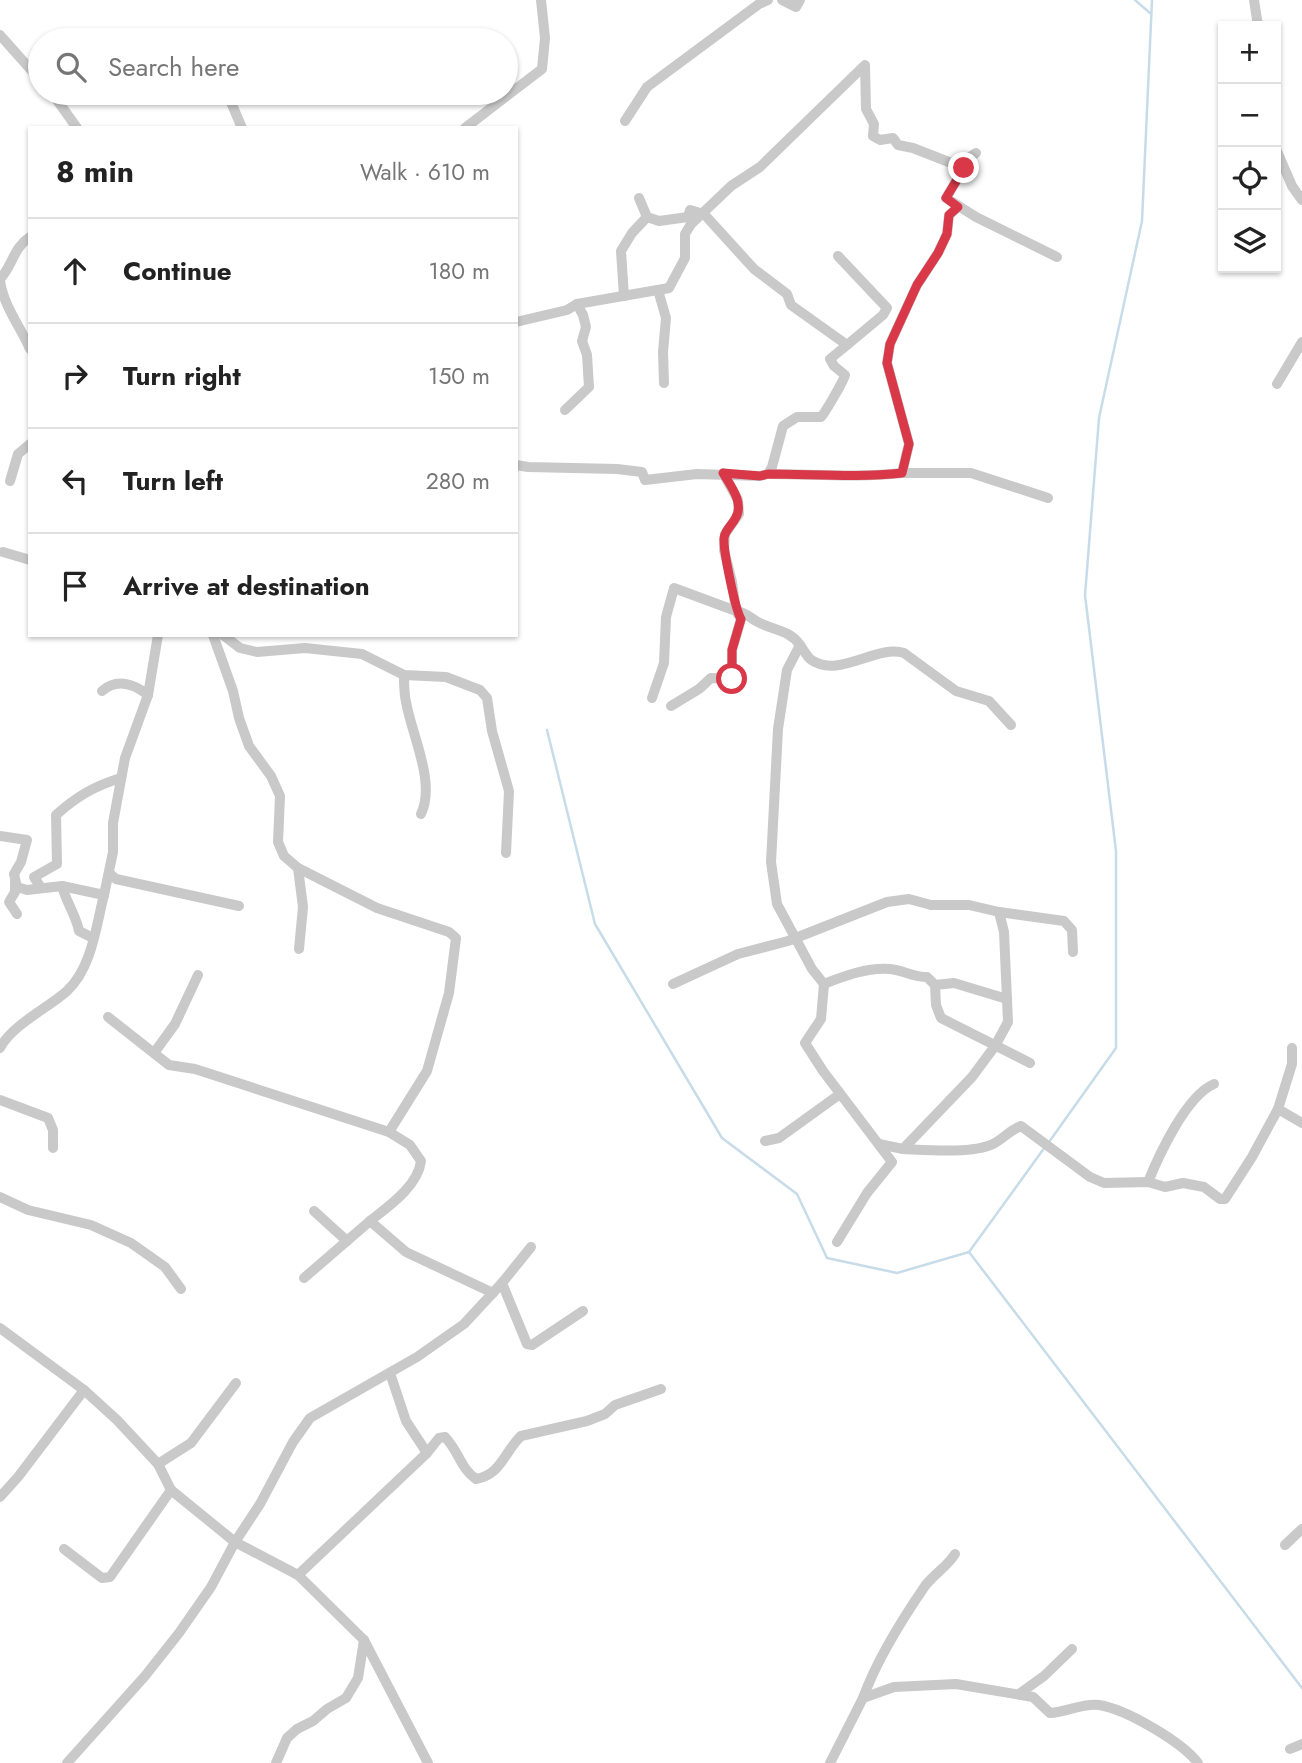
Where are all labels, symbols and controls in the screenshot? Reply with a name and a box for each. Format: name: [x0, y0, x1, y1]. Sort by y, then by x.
map controls: [1218, 21, 1281, 273]
button: +: [1218, 21, 1281, 84]
search box: [28, 28, 518, 105]
icon: search: [52, 48, 90, 86]
text: Search here: [108, 48, 240, 86]
button: −: [1218, 84, 1281, 147]
button: locate: [1218, 147, 1281, 210]
text: 8 min: [56, 150, 134, 193]
route end: [948, 152, 979, 183]
text: Walk · 610 m: [360, 155, 490, 189]
button: layers: [1218, 210, 1281, 273]
icon: ahead: [56, 252, 94, 290]
text: Continue: [123, 252, 232, 290]
text: 180 m: [428, 254, 490, 288]
icon: right: [56, 357, 94, 395]
text: Turn right: [123, 357, 241, 395]
text: 150 m: [428, 359, 490, 393]
icon: left: [56, 462, 94, 500]
text: Turn left: [123, 462, 223, 500]
text: 280 m: [426, 464, 490, 498]
icon: arrive: [56, 567, 94, 605]
text: Arrive at destination: [123, 567, 370, 605]
route start: [716, 663, 747, 694]

